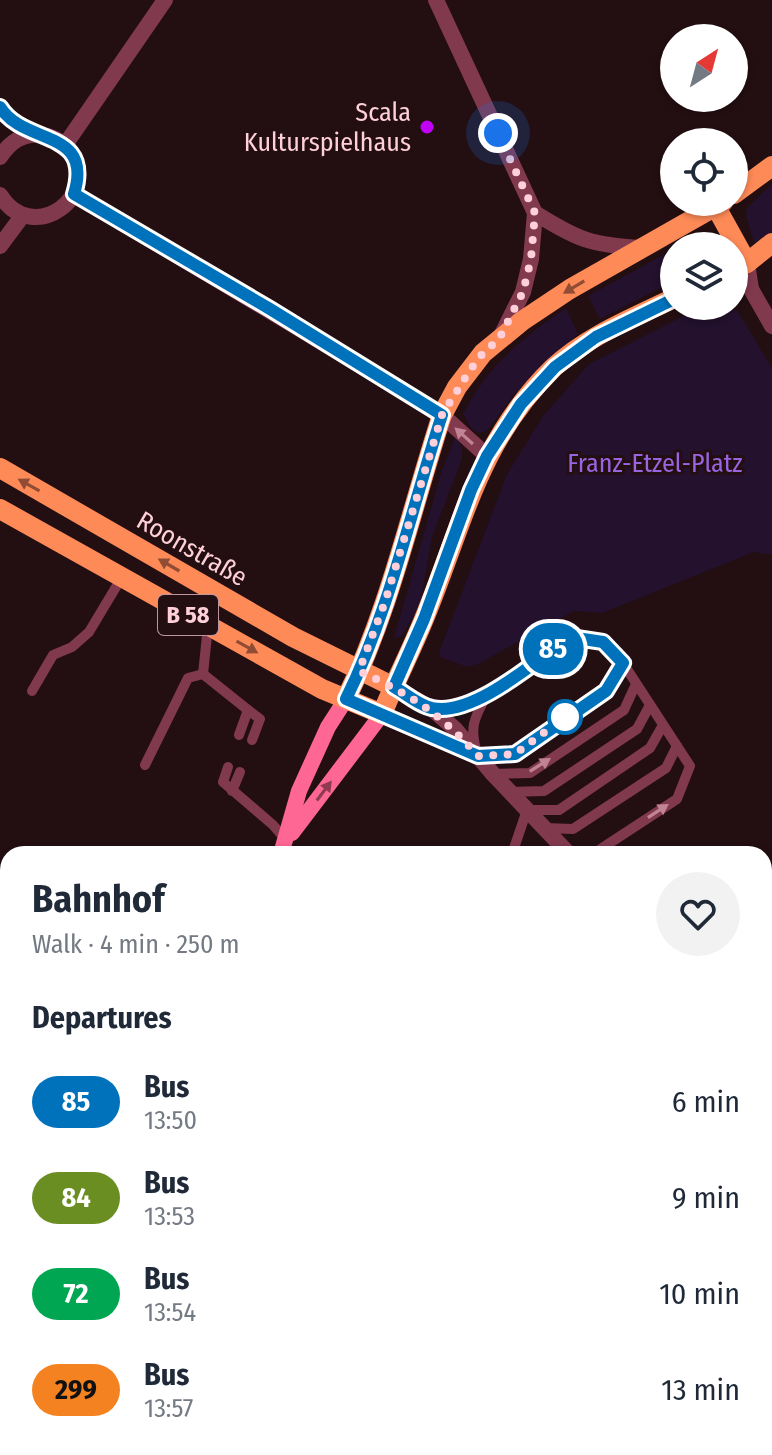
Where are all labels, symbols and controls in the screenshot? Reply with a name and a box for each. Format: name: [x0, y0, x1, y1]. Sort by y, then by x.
north arrow: [660, 24, 748, 112]
map controls: [660, 24, 748, 320]
place label: Scala Kulturspielhaus: [244, 97, 411, 158]
your location: [478, 113, 518, 153]
marker: Scala Kulturspielhaus: [418, 118, 436, 136]
button: locate: [660, 128, 748, 216]
button: layers: [660, 232, 748, 320]
one-way arrow: [563, 280, 585, 294]
one-way arrow: [455, 427, 474, 445]
park label: Franz-Etzel-Platz: [567, 448, 743, 479]
one-way arrow: [18, 478, 40, 492]
street label: Roonstraße: [131, 505, 253, 593]
one-way arrow: [158, 558, 180, 572]
road number: B 58: [158, 595, 218, 635]
line badge: 85: [517, 623, 589, 675]
text: 85: [539, 632, 567, 665]
one-way arrow: [236, 640, 258, 654]
unlabelled marker: [548, 700, 582, 734]
one-way arrow: [529, 759, 551, 773]
one-way arrow: [315, 781, 331, 801]
one-way arrow: [648, 804, 669, 819]
button: heart: [656, 872, 740, 956]
text: Bahnhof: [32, 876, 165, 922]
text: Walk · 4 min · 250 m: [32, 929, 240, 960]
text: Departures: [32, 1000, 172, 1036]
text: Bus: [144, 1069, 189, 1105]
text: 6 min: [672, 1084, 740, 1120]
text: 85: [62, 1085, 90, 1118]
text: 13:50: [144, 1105, 197, 1136]
text: Bus: [144, 1165, 189, 1201]
text: 9 min: [672, 1180, 740, 1216]
text: 84: [61, 1181, 91, 1214]
text: 13:53: [144, 1201, 195, 1232]
text: Bus: [144, 1261, 189, 1297]
text: 10 min: [659, 1276, 740, 1312]
text: 72: [64, 1277, 88, 1310]
text: 13:54: [144, 1297, 196, 1328]
text: Bus: [144, 1357, 189, 1393]
text: 13 min: [661, 1372, 740, 1408]
text: 299: [55, 1373, 97, 1406]
text: 13:57: [144, 1393, 193, 1424]

